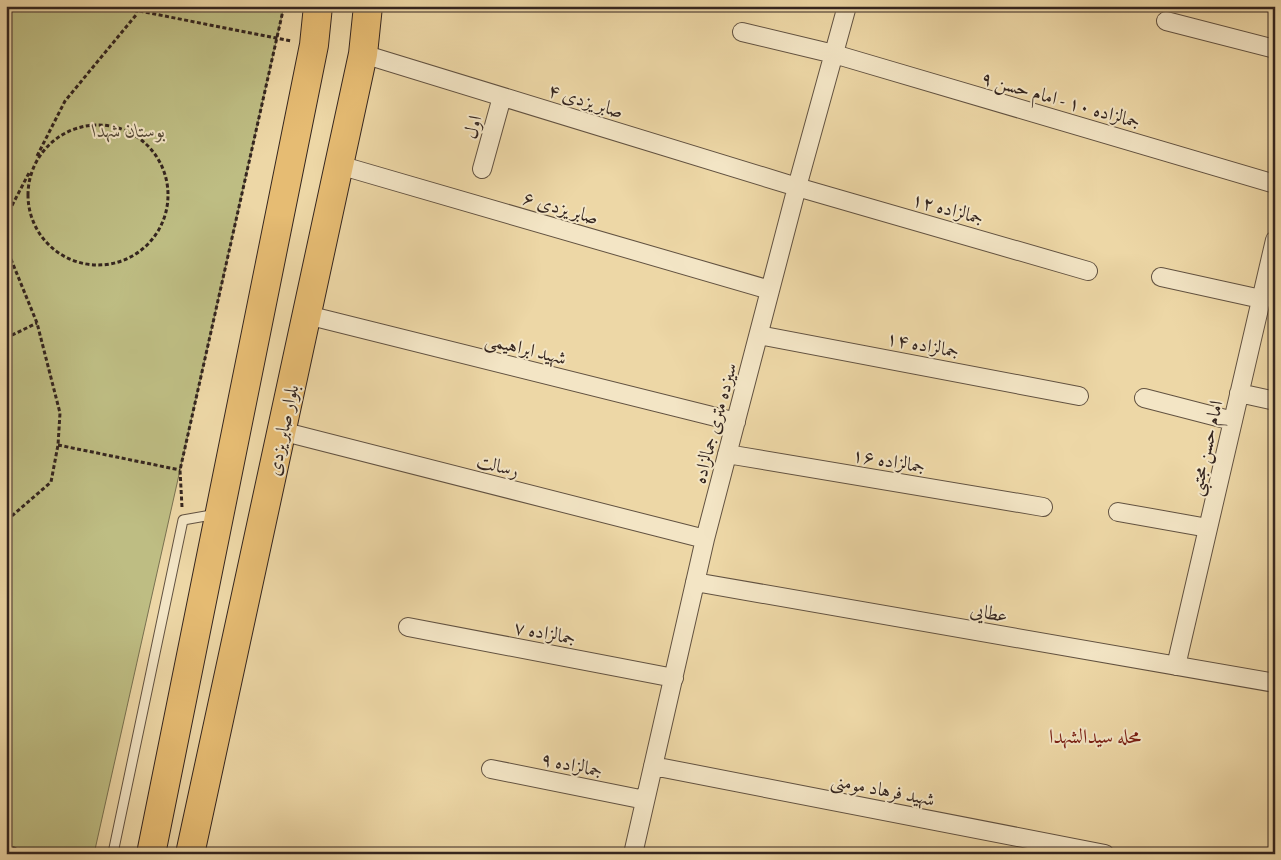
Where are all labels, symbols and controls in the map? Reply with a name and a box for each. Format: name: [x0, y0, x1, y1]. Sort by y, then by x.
street label: جمالزاده ۱۰ - امام حسن ۹: [977, 65, 1143, 138]
street label: صابر یزدی ۴: [545, 77, 627, 124]
street label: اول: [457, 113, 488, 142]
park label: بوستان شهدا: [92, 118, 166, 143]
street label: صابر یزدی ۶: [520, 185, 602, 230]
street label: جمالزاده ۱۲: [909, 186, 987, 231]
street label: جمالزاده ۱۴: [884, 325, 961, 364]
street label: شهید ابراهیمی: [482, 326, 569, 372]
street label: سیزده متری جمالزاده: [686, 360, 743, 486]
street label: بلوار صابر یزدی: [261, 382, 304, 478]
street label: امام حسن مجتبی: [1182, 398, 1232, 499]
street label: جمالزاده ۱۶: [851, 442, 927, 479]
street label: رسالت: [474, 448, 522, 483]
street label: عطایی: [968, 597, 1010, 629]
street label: جمالزاده ۷: [512, 614, 578, 651]
district label: محله سیدالشهدا: [1049, 723, 1141, 749]
street label: جمالزاده ۹: [539, 746, 605, 783]
street label: شهید فرهاد مومنی: [829, 767, 937, 813]

